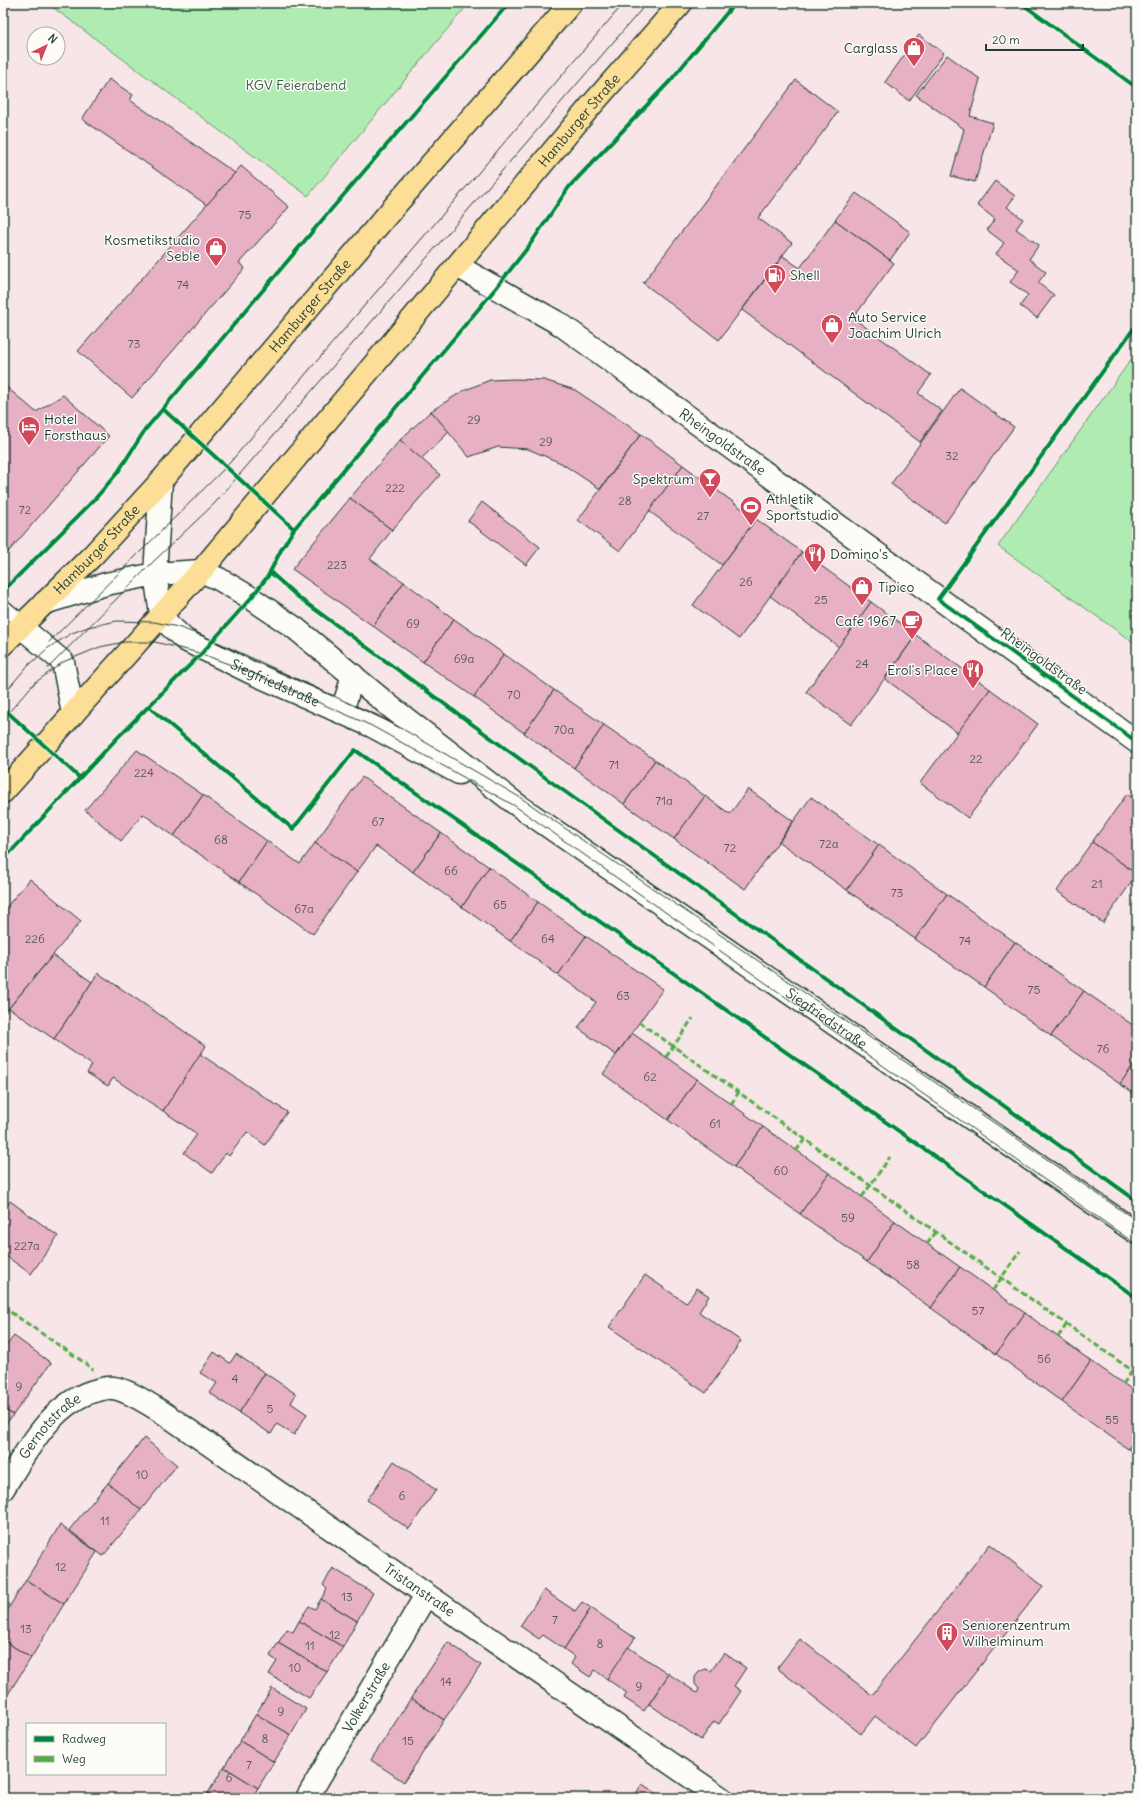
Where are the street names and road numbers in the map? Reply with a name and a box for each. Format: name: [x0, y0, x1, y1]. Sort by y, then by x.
street label: Hamburger Straße: [534, 70, 624, 171]
street label: Hamburger Straße: [265, 255, 355, 356]
street label: Rheingoldstraße: [676, 404, 769, 479]
street label: Hamburger Straße: [50, 501, 144, 598]
street label: Rheingoldstraße: [997, 624, 1091, 698]
street label: Siegfriedstraße: [228, 655, 322, 711]
street label: Siegfriedstraße: [782, 984, 871, 1053]
street label: Gernotstraße: [15, 1389, 84, 1462]
street label: Tristanstraße: [381, 1559, 458, 1621]
street label: Volkerstraße: [338, 1658, 394, 1736]

